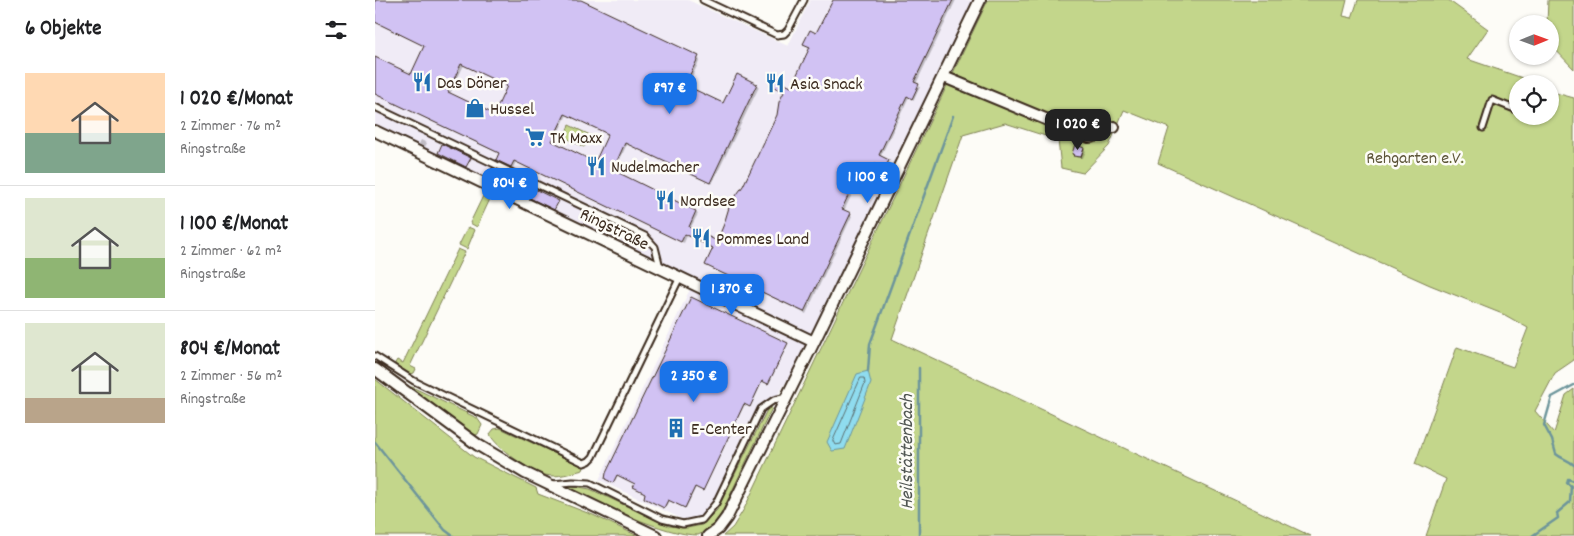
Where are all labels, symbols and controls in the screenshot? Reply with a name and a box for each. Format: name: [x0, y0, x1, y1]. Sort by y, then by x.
text: 6 Objekte: [25, 15, 102, 45]
north arrow: [1509, 15, 1559, 65]
map controls: [1509, 15, 1559, 125]
icon: filters: [322, 16, 350, 44]
restaurant icon: Das Döner: [411, 71, 433, 93]
place label: Das Döner: [437, 72, 507, 97]
pin: 897 €: [635, 72, 705, 115]
restaurant icon: Asia Snack: [764, 72, 786, 94]
place label: Asia Snack: [790, 73, 863, 98]
button: locate: [1509, 75, 1559, 125]
text: 897 €: [654, 77, 686, 100]
text: 1 020 €/Monat: [180, 85, 293, 115]
icon: home: [65, 93, 125, 153]
shop icon: Hussel: [464, 97, 486, 119]
place label: Hussel: [490, 98, 535, 123]
pin: 1 020 €: [1032, 108, 1124, 151]
text: 1 020 €: [1056, 113, 1100, 136]
text: 2 Zimmer · 76 m²: [180, 115, 281, 138]
supermarket icon: TK Maxx: [524, 126, 546, 148]
place label: TK Maxx: [550, 127, 602, 152]
text: Ringstraße: [180, 138, 246, 161]
park label: Rehgarten e.V.: [1366, 147, 1464, 172]
restaurant icon: Nudelmacher: [585, 155, 607, 177]
place label: Nudelmacher: [611, 156, 700, 181]
pin: 1 100 €: [822, 162, 914, 204]
text: 1 100 €: [848, 166, 888, 189]
pin: 804 €: [475, 168, 545, 210]
text: 804 €: [493, 172, 527, 195]
restaurant icon: Nordsee: [654, 189, 676, 211]
place label: Nordsee: [680, 190, 736, 215]
street label: Ringstraße: [575, 203, 653, 258]
text: 1 100 €/Monat: [180, 210, 288, 240]
icon: home: [65, 218, 125, 278]
restaurant icon: Pommes Land: [690, 227, 712, 249]
place label: Pommes Land: [716, 228, 809, 253]
text: 2 Zimmer · 62 m²: [180, 240, 282, 263]
text: Ringstraße: [180, 263, 246, 286]
pin: 1 370 €: [686, 274, 778, 316]
text: 1 370 €: [711, 278, 753, 301]
text: 804 €/Monat: [180, 335, 280, 365]
icon: home: [65, 343, 125, 403]
pin: 2 350 €: [648, 360, 740, 403]
text: 2 Zimmer · 56 m²: [180, 365, 282, 388]
text: 2 350 €: [671, 365, 717, 388]
text: Ringstraße: [180, 388, 246, 411]
water label: Heilstättenbach: [895, 393, 922, 510]
building icon: E-Center: [665, 417, 687, 439]
place label: E-Center: [691, 418, 752, 443]

